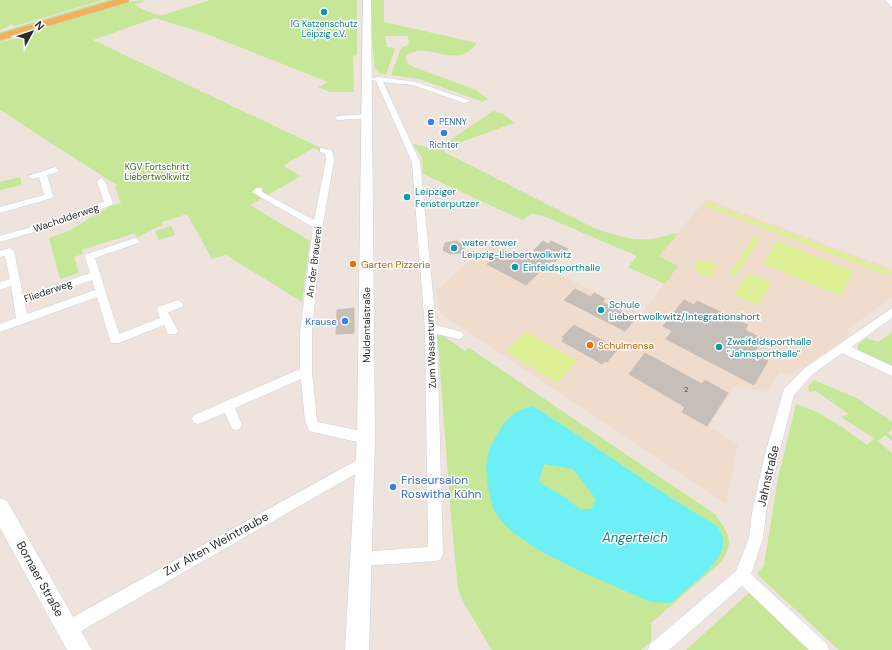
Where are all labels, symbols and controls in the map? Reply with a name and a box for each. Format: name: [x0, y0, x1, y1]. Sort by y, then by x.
marker: IG Katzenschutz Leipzig e.V.: [319, 7, 329, 17]
north arrow: [12, 12, 52, 52]
text: N: [32, 18, 48, 33]
place label: IG Katzenschutz Leipzig e.V.: [291, 18, 357, 40]
place label: PENNY: [439, 116, 468, 128]
marker: PENNY: [426, 117, 436, 127]
marker: Richter: [439, 128, 449, 138]
place label: Richter: [429, 139, 459, 151]
park label: KGV Fortschritt Liebertwolkwitz: [125, 161, 190, 183]
place label: Leipziger Fensterputzer: [415, 185, 480, 210]
marker: Leipziger Fensterputzer: [402, 192, 412, 202]
street label: Wacholderweg: [31, 201, 101, 235]
street label: An der Brauerei: [303, 226, 325, 298]
place label: water tower Leipzig-Liebertwolkwitz: [462, 236, 572, 261]
marker: water tower Leipzig-Liebertwolkwitz: [449, 243, 459, 253]
place label: Garten Pizzeria: [361, 258, 430, 271]
marker: Garten Pizzeria: [348, 259, 358, 269]
place label: Einfeldsporthalle: [523, 261, 601, 274]
marker: Einfeldsporthalle: [510, 262, 520, 272]
street label: Fliederweg: [22, 277, 74, 305]
street label: Muldentalstraße: [360, 287, 373, 363]
place label: Schule Liebertwolkwitz/Integrationshort: [609, 298, 760, 323]
marker: Schule Liebertwolkwitz/Integrationshort: [596, 305, 606, 315]
street label: Zum Wasserturm: [423, 309, 439, 389]
place label: Krause: [306, 315, 337, 328]
marker: Krause: [340, 316, 350, 326]
place label: Zweifeldsporthalle "Jahnsporthalle": [727, 335, 812, 360]
place label: Schulmensa: [598, 339, 654, 352]
marker: Schulmensa: [585, 340, 595, 350]
marker: Zweifeldsporthalle "Jahnsporthalle": [714, 342, 724, 352]
house number: 2: [684, 384, 689, 394]
street label: Jahnstraße: [753, 444, 783, 508]
place label: Friseursalon Roswitha Kühn: [401, 472, 482, 502]
marker: Friseursalon Roswitha Kühn: [388, 482, 398, 492]
street label: Zur Alten Weintraube: [161, 508, 271, 579]
water label: Angerteich: [601, 529, 668, 546]
street label: Bornaer Straße: [13, 538, 67, 620]

